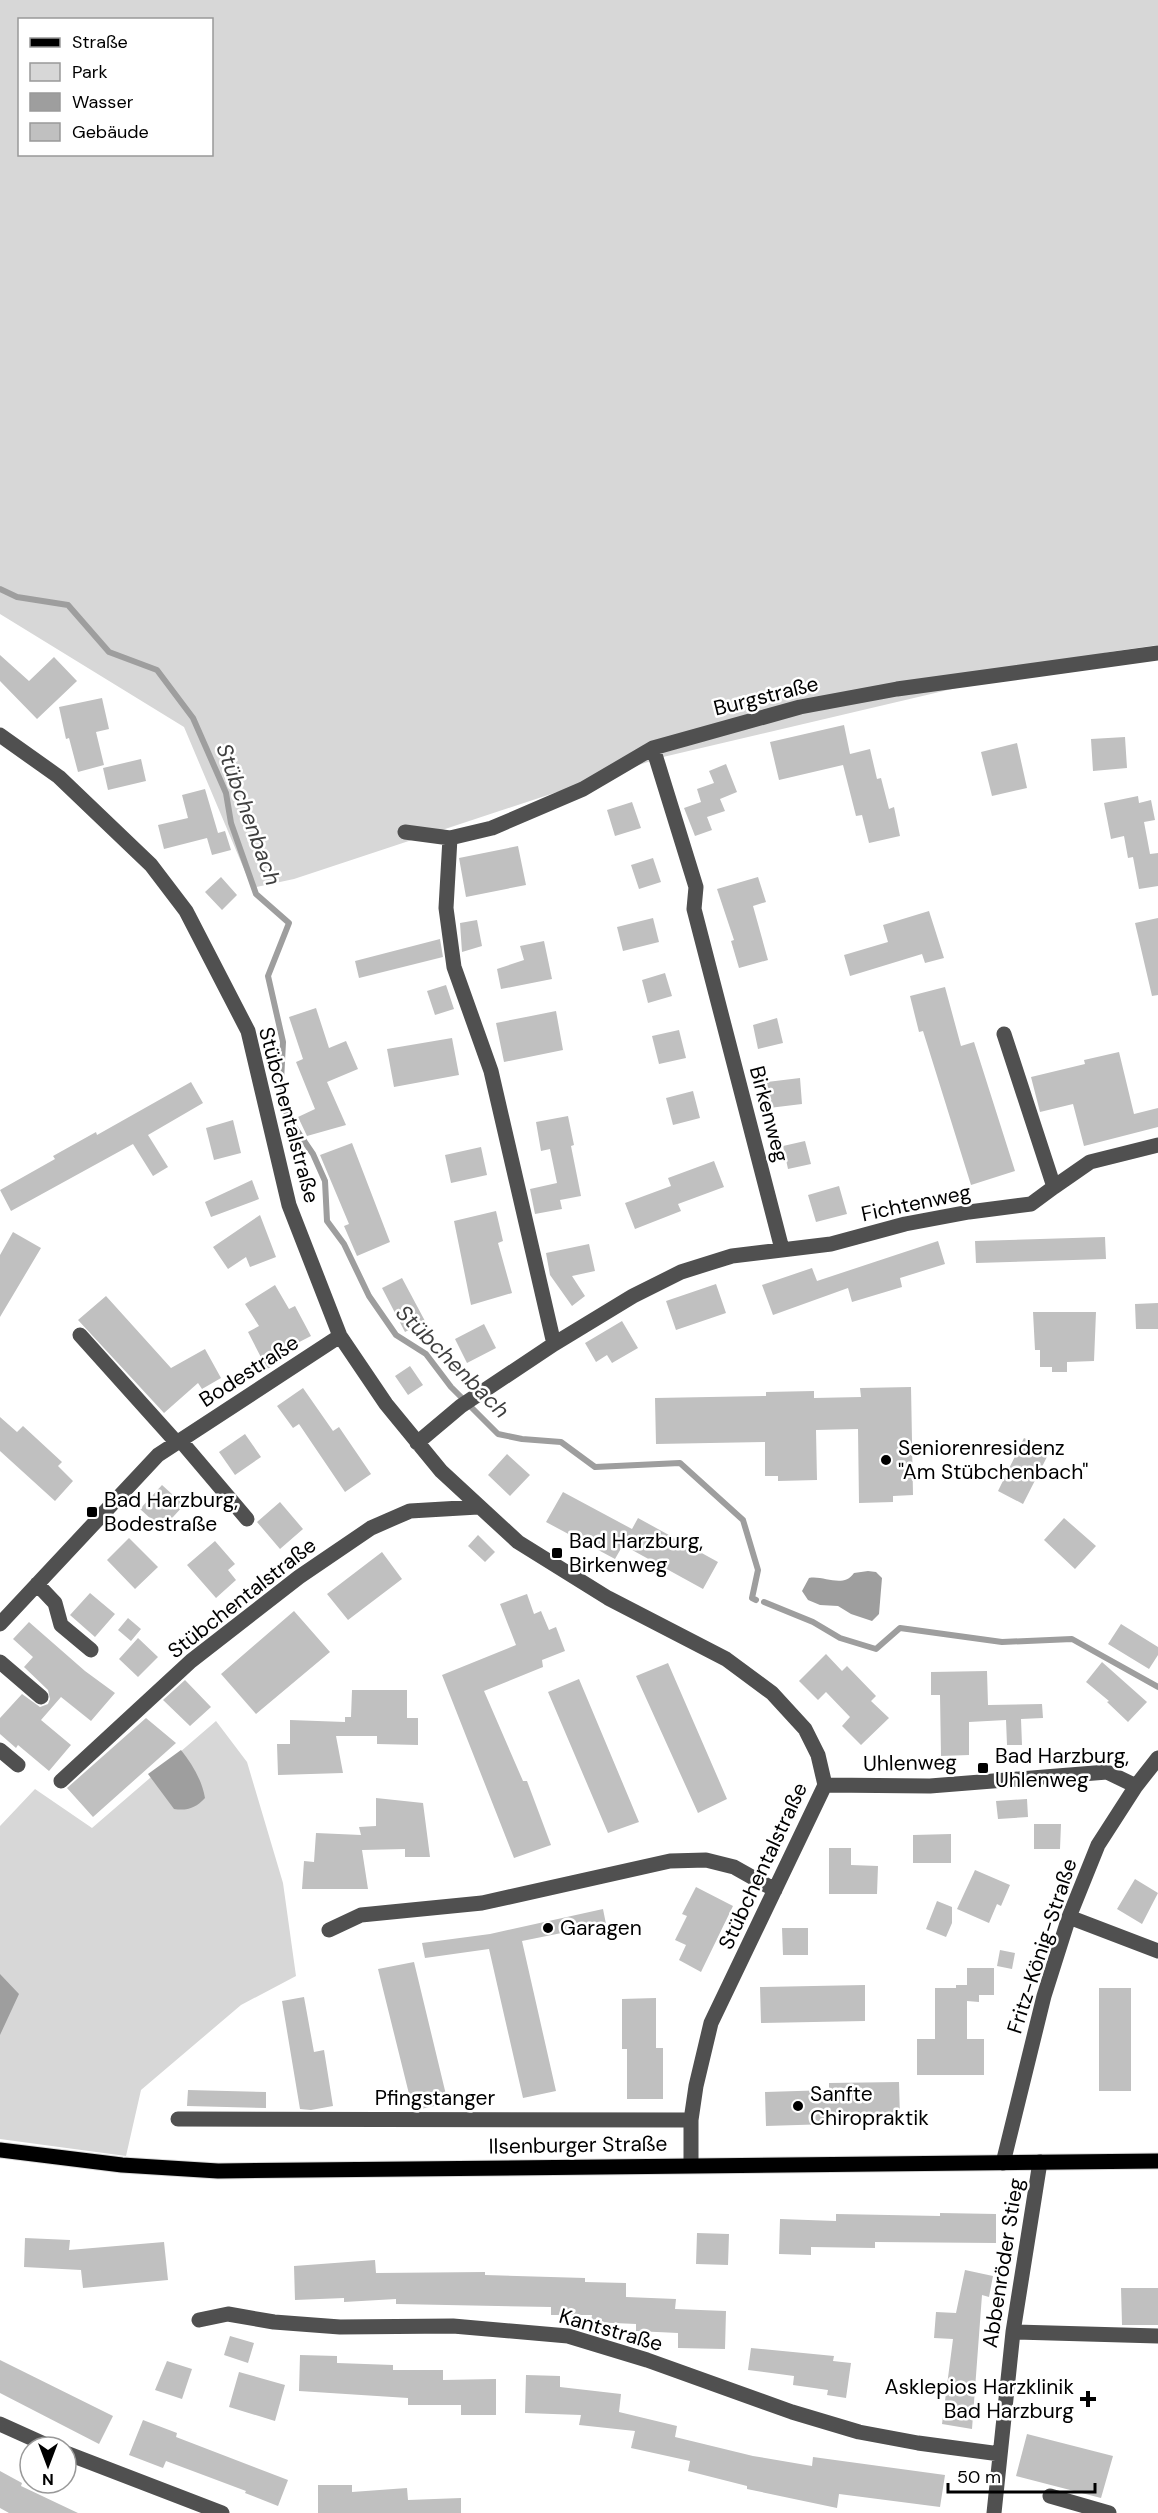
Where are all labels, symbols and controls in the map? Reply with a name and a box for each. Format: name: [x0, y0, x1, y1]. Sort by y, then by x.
legend: [18, 18, 213, 156]
text: Straße: [72, 30, 128, 54]
text: Park: [72, 60, 108, 84]
text: Wasser: [72, 90, 134, 114]
text: Gebäude: [72, 120, 149, 144]
street label: Burgstraße: [711, 669, 821, 723]
water label: Stübchenbach: [209, 739, 288, 889]
street label: Stübchentalstraße: [252, 1024, 326, 1206]
street label: Birkenweg: [743, 1063, 795, 1165]
street label: Fichtenweg: [859, 1178, 974, 1228]
water label: Stübchenbach: [390, 1298, 516, 1424]
street label: Bodestraße: [194, 1328, 304, 1414]
place label: Seniorenresidenz "Am Stübchenbach": [898, 1434, 1088, 1486]
marker: Seniorenresidenz "Am Stübchenbach": [879, 1453, 893, 1467]
place label: Bad Harzburg, Bodestraße: [104, 1486, 238, 1538]
marker: Bad Harzburg, Bodestraße: [85, 1505, 99, 1519]
place label: Bad Harzburg, Birkenweg: [569, 1527, 703, 1579]
street label: Stübchentalstraße: [162, 1531, 322, 1665]
marker: Bad Harzburg, Birkenweg: [550, 1546, 564, 1560]
place label: Bad Harzburg, Uhlenweg: [995, 1742, 1129, 1794]
street label: Uhlenweg: [863, 1748, 957, 1778]
marker: Bad Harzburg, Uhlenweg: [976, 1761, 990, 1775]
street label: Stübchentalstraße: [712, 1778, 814, 1954]
street label: Fritz-König-Straße: [1000, 1855, 1084, 2037]
place label: Garagen: [560, 1914, 642, 1942]
marker: Garagen: [541, 1921, 555, 1935]
place label: Sanfte Chiropraktik: [810, 2080, 929, 2132]
street label: Pfingstanger: [375, 2084, 496, 2112]
marker: Sanfte Chiropraktik: [791, 2099, 805, 2113]
street label: Ilsenburger Straße: [489, 2129, 668, 2161]
street label: Abbenröder Stieg: [976, 2176, 1030, 2350]
street label: Kantstraße: [556, 2302, 666, 2358]
place label: Asklepios Harzklinik Bad Harzburg: [884, 2373, 1074, 2425]
marker: Asklepios Harzklinik Bad Harzburg: [1079, 2390, 1097, 2408]
north arrow: [18, 2435, 78, 2495]
scale bar: [948, 2456, 1095, 2494]
text: 50 m: [957, 2465, 1001, 2489]
text: N: [42, 2469, 54, 2490]

